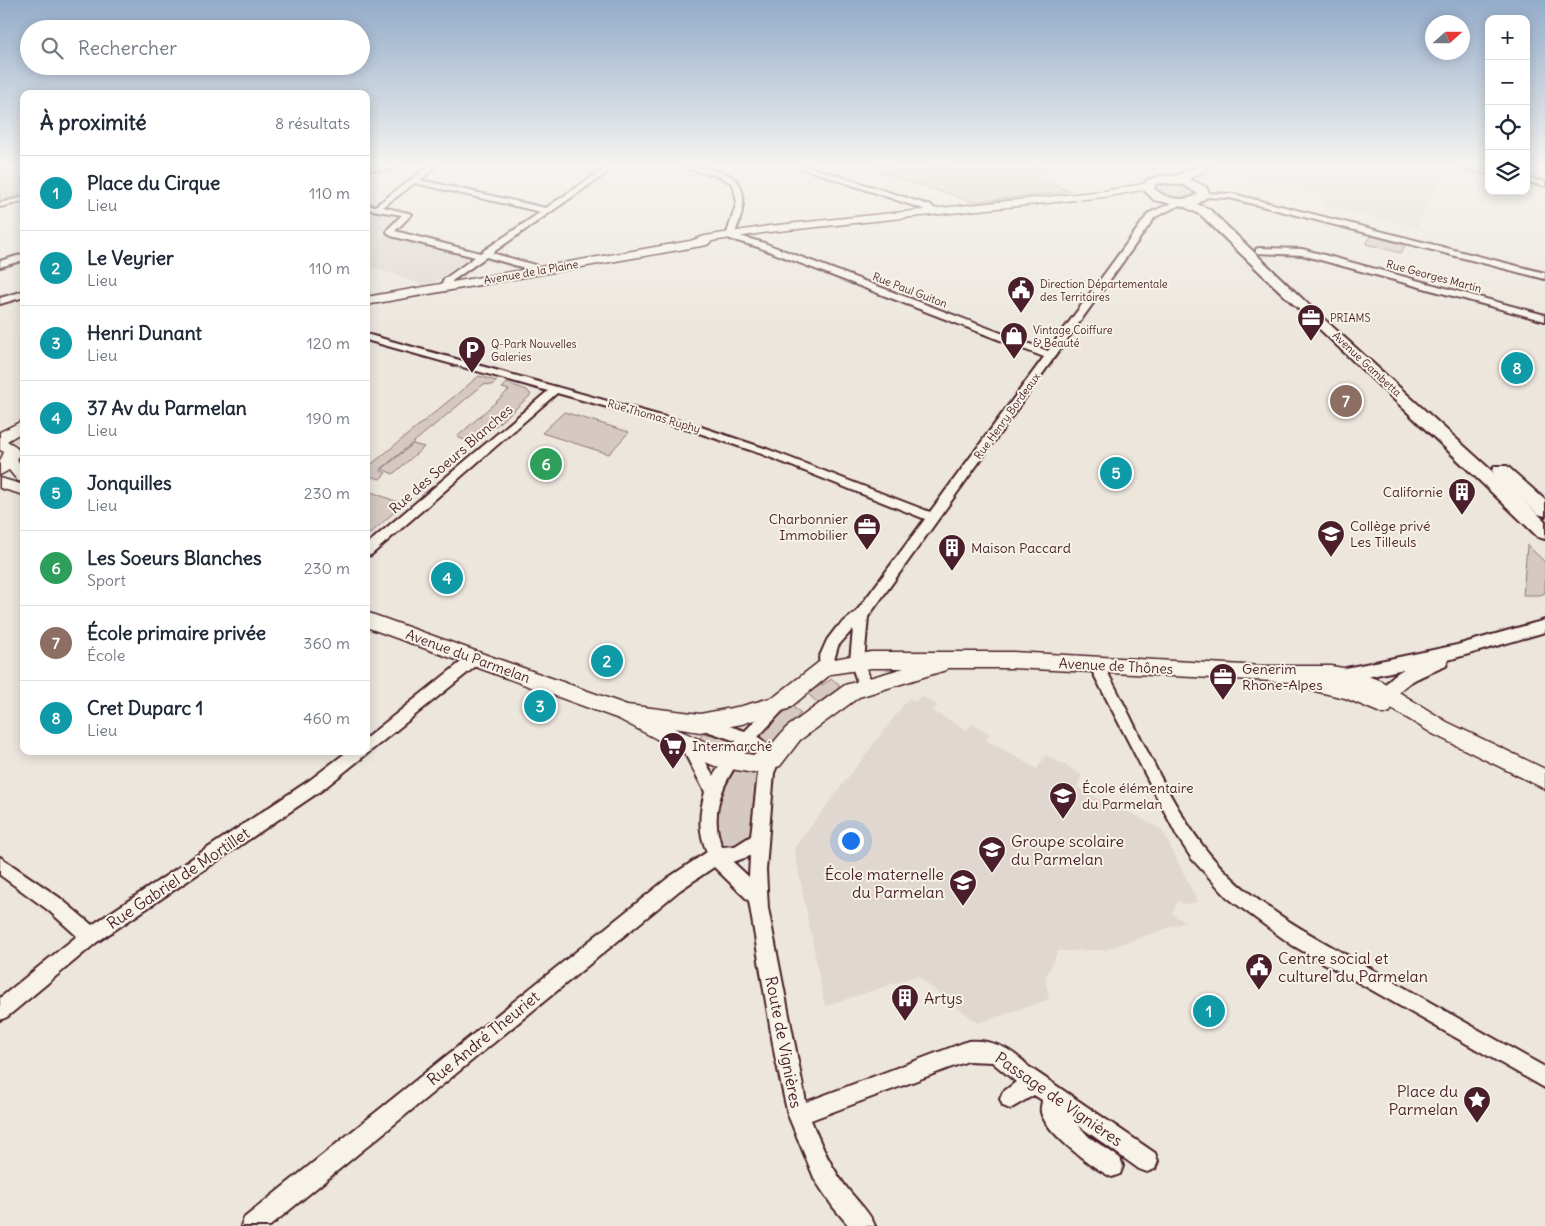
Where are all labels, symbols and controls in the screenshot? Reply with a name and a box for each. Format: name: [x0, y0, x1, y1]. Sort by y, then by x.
north arrow: [1425, 15, 1470, 60]
map controls: [1485, 15, 1530, 195]
button: +: [1485, 15, 1530, 60]
search box: [20, 20, 370, 75]
icon: search: [38, 34, 66, 62]
text: Rechercher: [78, 36, 177, 60]
button: −: [1485, 60, 1530, 105]
button: locate: [1485, 105, 1530, 150]
text: À proximité: [40, 109, 147, 136]
text: 8 résultats: [275, 113, 350, 133]
button: layers: [1485, 150, 1530, 195]
text: Place du Cirque: [87, 171, 220, 195]
text: 1: [53, 183, 59, 203]
text: 110 m: [309, 183, 350, 203]
text: Lieu: [87, 195, 117, 215]
text: Le Veyrier: [87, 246, 174, 270]
street label: Avenue de la Plaine: [483, 257, 580, 287]
street label: Rue Georges Martin: [1385, 257, 1483, 295]
text: 2: [52, 258, 60, 278]
text: 110 m: [309, 258, 350, 278]
street label: Rue Paul Guiton: [871, 269, 949, 311]
text: Lieu: [87, 270, 117, 290]
public building icon: Direction Départementale des Territoires: [1006, 275, 1036, 314]
place label: Direction Départementale des Territoires: [1040, 277, 1168, 304]
office icon: PRIAMS: [1296, 303, 1326, 342]
place label: PRIAMS: [1330, 311, 1371, 325]
text: Henri Dunant: [87, 321, 202, 345]
shop icon: Vintage Coiffure & Beauté: [999, 321, 1029, 360]
place label: Vintage Coiffure & Beauté: [1033, 323, 1113, 350]
street label: Avenue Gambetta: [1330, 329, 1404, 399]
text: 3: [51, 333, 61, 353]
text: 120 m: [307, 333, 350, 353]
parking icon: Q-Park Nouvelles Galeries: [457, 335, 487, 374]
place label: Q-Park Nouvelles Galeries: [491, 337, 577, 364]
text: Lieu: [87, 345, 117, 365]
pin: 8: [1501, 349, 1533, 387]
street label: Rue Henry Bordeaux: [971, 370, 1043, 462]
pin: 7: [1330, 382, 1362, 420]
text: 37 Av du Parmelan: [87, 396, 247, 420]
street label: Rue Thomas Ruphy: [606, 396, 702, 436]
street label: Rue des Soeurs Blanches: [386, 401, 516, 517]
text: 4: [51, 408, 61, 428]
text: 190 m: [306, 408, 350, 428]
text: Lieu: [87, 420, 117, 440]
pin: 6: [530, 445, 562, 483]
pin: 5: [1100, 454, 1132, 492]
text: Jonquilles: [87, 471, 172, 495]
building icon: Californie: [1447, 477, 1477, 516]
text: 5: [51, 483, 61, 503]
text: 230 m: [304, 483, 350, 503]
place label: Californie: [1383, 483, 1443, 501]
text: Lieu: [87, 495, 117, 515]
place label: Charbonnier Immobilier: [769, 510, 848, 544]
office icon: Charbonnier Immobilier: [852, 512, 882, 551]
place label: Collège privé Les Tilleuls: [1350, 517, 1431, 551]
school or university icon: Collège privé Les Tilleuls: [1316, 519, 1346, 558]
building icon: Maison Paccard: [937, 533, 967, 572]
place label: Maison Paccard: [971, 539, 1071, 557]
text: Les Soeurs Blanches: [87, 546, 262, 570]
text: 6: [51, 558, 61, 578]
text: 230 m: [304, 558, 350, 578]
pin: 4: [431, 559, 463, 597]
text: Sport: [87, 570, 126, 590]
text: École primaire privée: [87, 621, 266, 645]
street label: Avenue du Parmelan: [403, 625, 533, 687]
text: 7: [52, 633, 60, 653]
text: 360 m: [303, 633, 350, 653]
pin: 2: [591, 642, 623, 680]
text: École: [87, 645, 125, 665]
street label: Avenue de Thônes: [1058, 654, 1174, 678]
place label: Generim Rhone-Alpes: [1242, 660, 1323, 694]
office icon: Generim Rhone-Alpes: [1208, 662, 1238, 701]
pin: 3: [524, 687, 556, 725]
text: Cret Duparc 1: [87, 696, 203, 720]
text: 8: [51, 708, 61, 728]
text: 460 m: [303, 708, 350, 728]
text: Lieu: [87, 720, 117, 740]
supermarket icon: Intermarché: [658, 731, 688, 770]
place label: Intermarché: [692, 737, 772, 755]
place label: École élémentaire du Parmelan: [1082, 779, 1194, 813]
school or university icon: École élémentaire du Parmelan: [1048, 781, 1078, 820]
street label: Rue Gabriel de Mortillet: [103, 822, 254, 933]
your location: [838, 828, 864, 854]
place label: Groupe scolaire du Parmelan: [1011, 831, 1124, 869]
school or university icon: Groupe scolaire du Parmelan: [977, 835, 1007, 874]
place label: École maternelle du Parmelan: [825, 864, 944, 902]
school or university icon: École maternelle du Parmelan: [948, 868, 978, 907]
place label: Centre social et culturel du Parmelan: [1278, 948, 1428, 986]
public building icon: Centre social et culturel du Parmelan: [1244, 952, 1274, 991]
street label: Route de Vignières: [761, 974, 807, 1110]
building icon: Artys: [890, 983, 920, 1022]
street label: Rue André Theuriet: [423, 986, 544, 1089]
place label: Artys: [924, 988, 963, 1008]
pin: 1: [1193, 992, 1225, 1030]
street label: Passage de Vignières: [991, 1047, 1127, 1151]
place label: Place du Parmelan: [1388, 1081, 1458, 1119]
place icon: Place du Parmelan: [1462, 1085, 1492, 1124]

